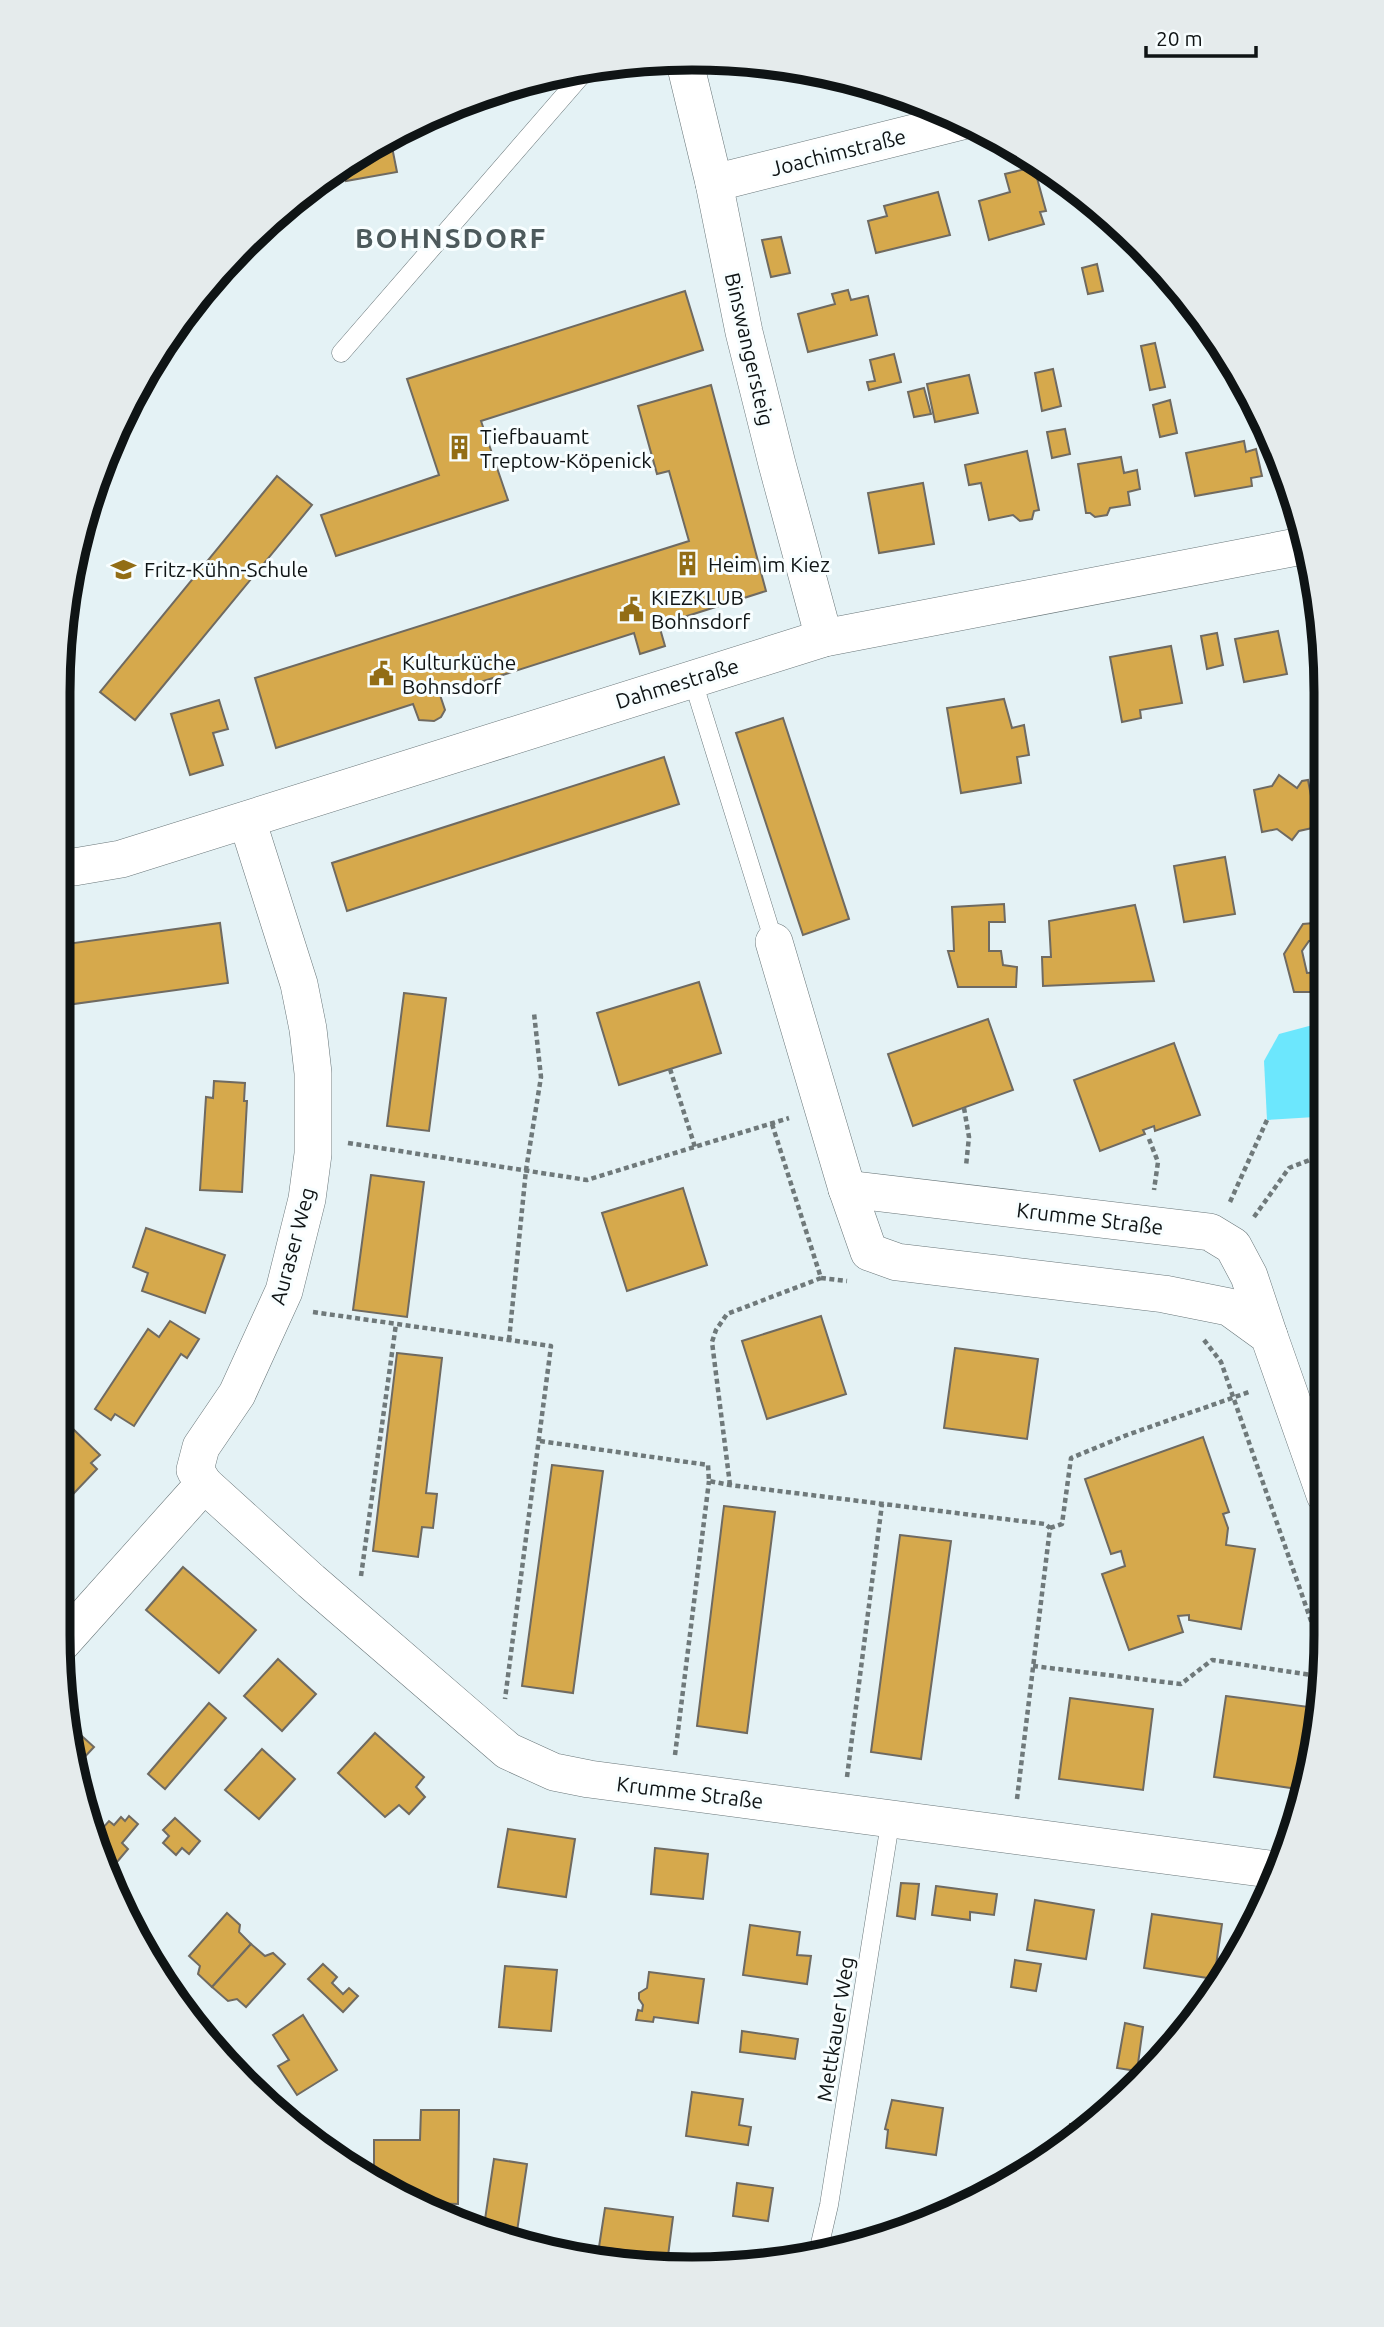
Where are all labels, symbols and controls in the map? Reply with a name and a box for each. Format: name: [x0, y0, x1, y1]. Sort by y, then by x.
scale bar: [1146, 14, 1256, 58]
text: 20 m: [1156, 26, 1203, 50]
street label: Joachimstraße: [768, 124, 908, 180]
district label: BOHNSDORF: [355, 222, 547, 253]
street label: Binswangersteig: [721, 270, 779, 428]
place label: Tiefbauamt Treptow-Köpenick: [480, 424, 652, 472]
building icon: Tiefbauamt Treptow-Köpenick: [446, 434, 474, 462]
building icon: Heim im Kiez: [674, 550, 702, 578]
place label: Heim im Kiez: [708, 552, 830, 576]
school or university icon: Fritz-Kühn-Schule: [110, 555, 138, 583]
place label: Fritz-Kühn-Schule: [144, 557, 308, 581]
place label: KIEZKLUB Bohnsdorf: [651, 585, 751, 633]
public building icon: KIEZKLUB Bohnsdorf: [617, 595, 645, 623]
place label: Kulturküche Bohnsdorf: [402, 650, 516, 698]
street label: Dahmestraße: [612, 653, 742, 713]
public building icon: Kulturküche Bohnsdorf: [368, 660, 396, 688]
street label: Auraser Weg: [265, 1185, 319, 1307]
street label: Krumme Straße: [1015, 1197, 1165, 1239]
street label: Krumme Straße: [615, 1771, 765, 1813]
street label: Mettkauer Weg: [812, 1955, 858, 2103]

